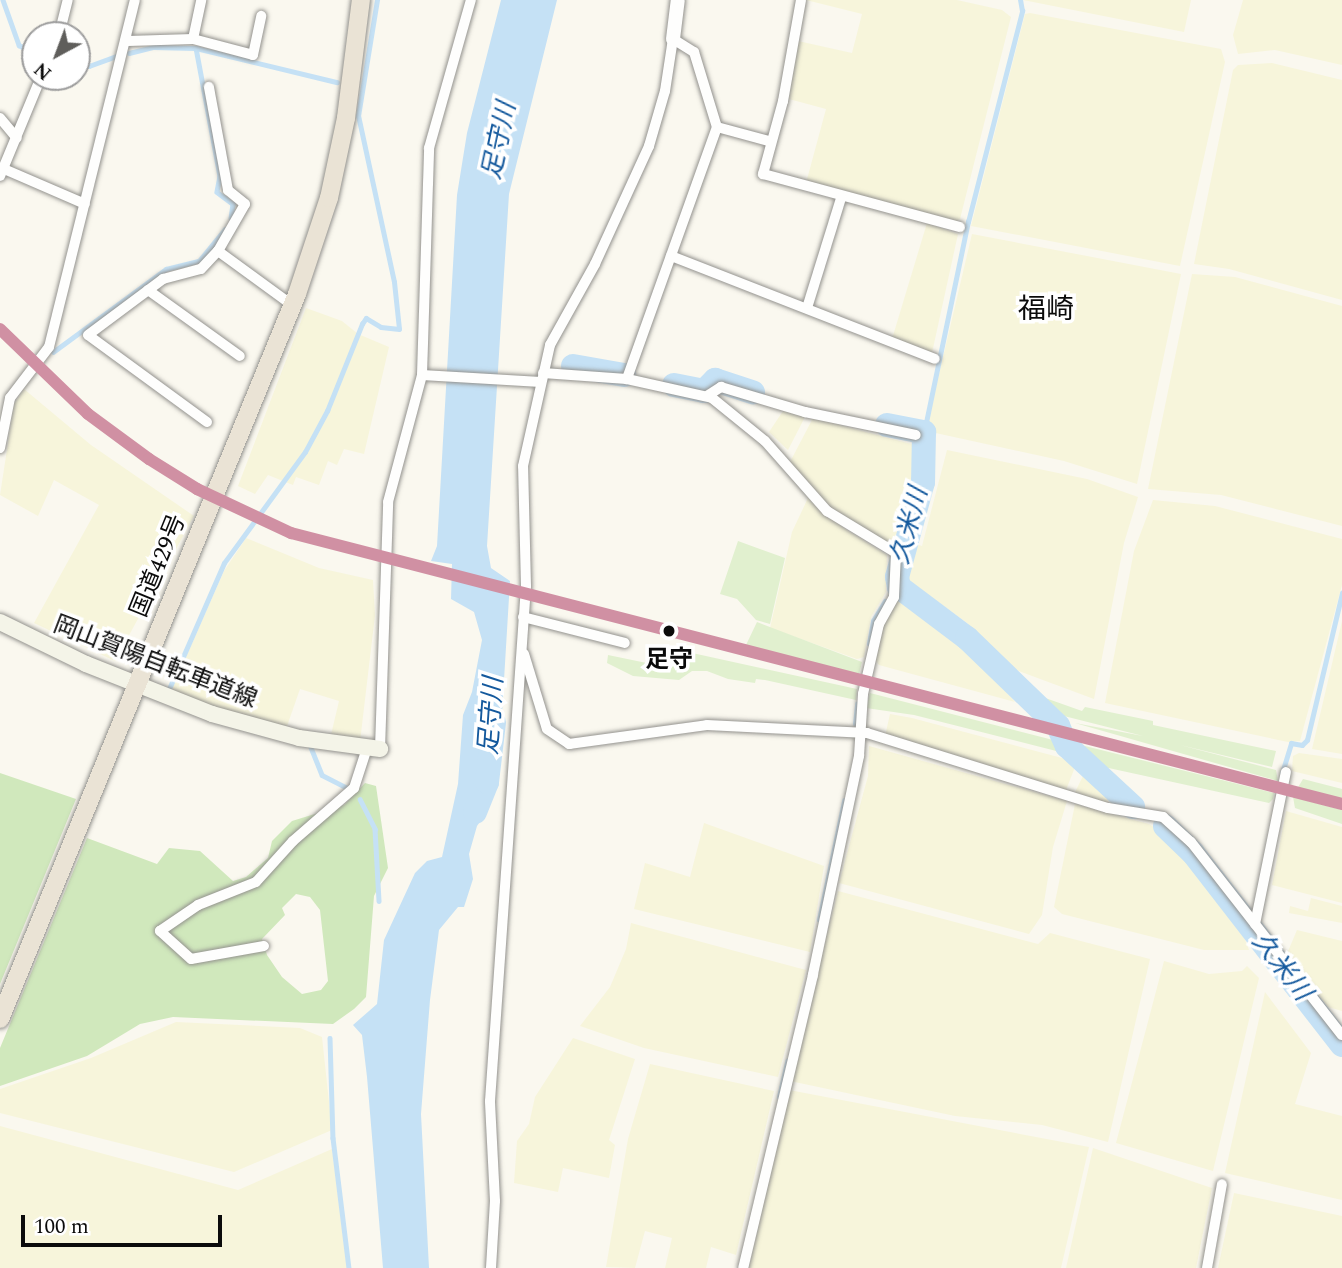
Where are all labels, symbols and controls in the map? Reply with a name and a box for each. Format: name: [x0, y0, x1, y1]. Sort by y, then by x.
north arrow: [21, 21, 91, 91]
text: N: [28, 55, 59, 87]
water label: 足守川: [477, 100, 523, 182]
district label: 福崎: [1018, 293, 1074, 327]
water label: 久米川: [885, 484, 935, 568]
street label: 国道429号: [125, 511, 193, 621]
street label: 岡山賀陽自転車道線: [49, 611, 261, 715]
marker: 足守: [657, 619, 681, 643]
place label: 足守: [645, 647, 693, 675]
water label: 足守川: [474, 676, 510, 756]
water label: 久米川: [1245, 927, 1317, 1007]
scale bar: [24, 1202, 226, 1246]
text: 100 m: [34, 1211, 89, 1243]

